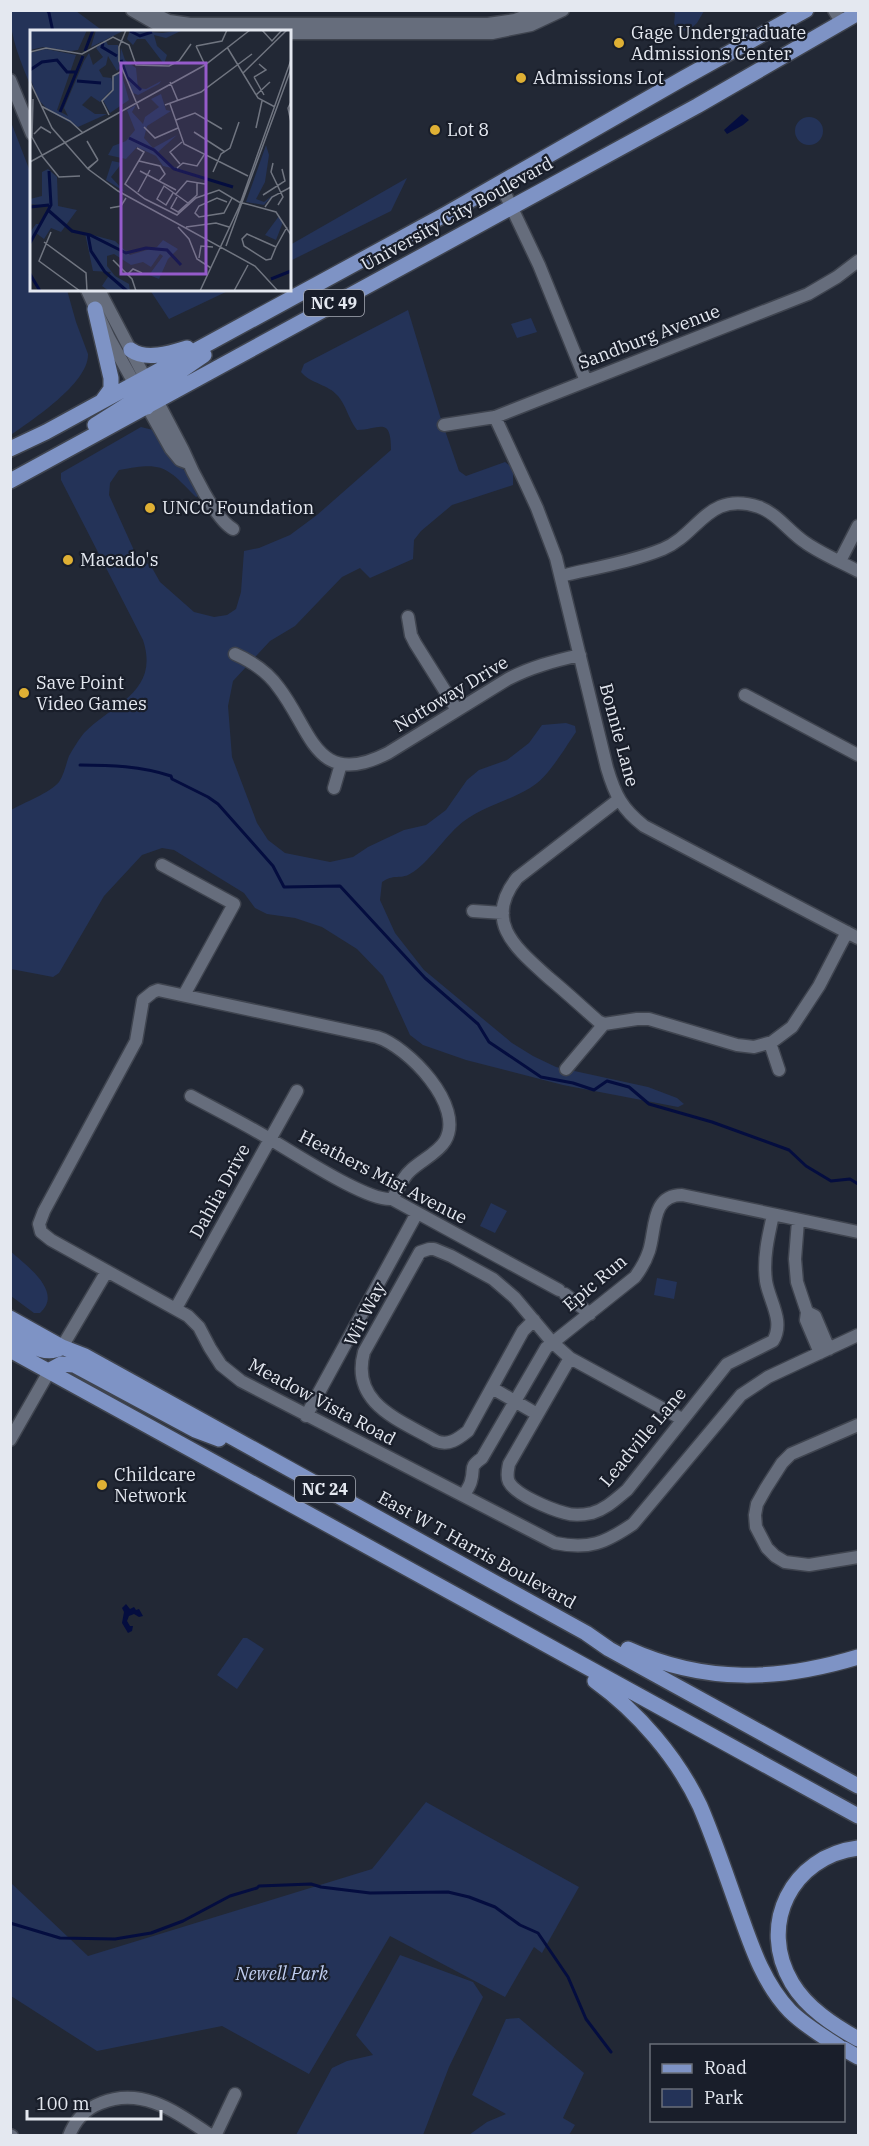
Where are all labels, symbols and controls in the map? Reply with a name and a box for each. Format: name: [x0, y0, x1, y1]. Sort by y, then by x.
place label: Gage Undergraduate Admissions Center: [631, 21, 806, 65]
inset map: [30, 30, 291, 291]
marker: Gage Undergraduate Admissions Center: [612, 36, 626, 50]
place label: Admissions Lot: [533, 66, 664, 89]
marker: Admissions Lot: [514, 71, 528, 85]
place label: Lot 8: [447, 118, 489, 141]
marker: Lot 8: [428, 123, 442, 137]
street label: University City Boulevard: [357, 151, 557, 276]
road number: NC 49: [304, 290, 364, 316]
street label: Sandburg Avenue: [575, 299, 723, 374]
place label: UNCC Foundation: [162, 496, 314, 519]
marker: UNCC Foundation: [143, 501, 157, 515]
place label: Macado's: [80, 548, 158, 571]
marker: Macado's: [61, 553, 75, 567]
street label: Nottoway Drive: [389, 650, 512, 737]
place label: Save Point Video Games: [36, 671, 147, 715]
street label: Bonnie Lane: [595, 681, 644, 789]
marker: Save Point Video Games: [17, 686, 31, 700]
street label: Heathers Mist Avenue: [295, 1124, 471, 1229]
street label: Dahlia Drive: [184, 1140, 255, 1242]
street label: Epic Run: [558, 1249, 631, 1316]
street label: Wit Way: [339, 1277, 391, 1350]
street label: Meadow Vista Road: [245, 1353, 400, 1450]
street label: Leadville Lane: [594, 1382, 691, 1491]
place label: Childcare Network: [114, 1463, 196, 1507]
road number: NC 24: [295, 1476, 355, 1502]
marker: Childcare Network: [95, 1478, 109, 1492]
street label: East W T Harris Boulevard: [374, 1485, 580, 1614]
park label: Newell Park: [235, 1962, 329, 1985]
legend: [650, 2044, 845, 2122]
text: Road: [704, 2056, 747, 2079]
scale bar: [27, 2083, 160, 2121]
text: Park: [704, 2086, 744, 2109]
text: 100 m: [36, 2092, 90, 2115]

